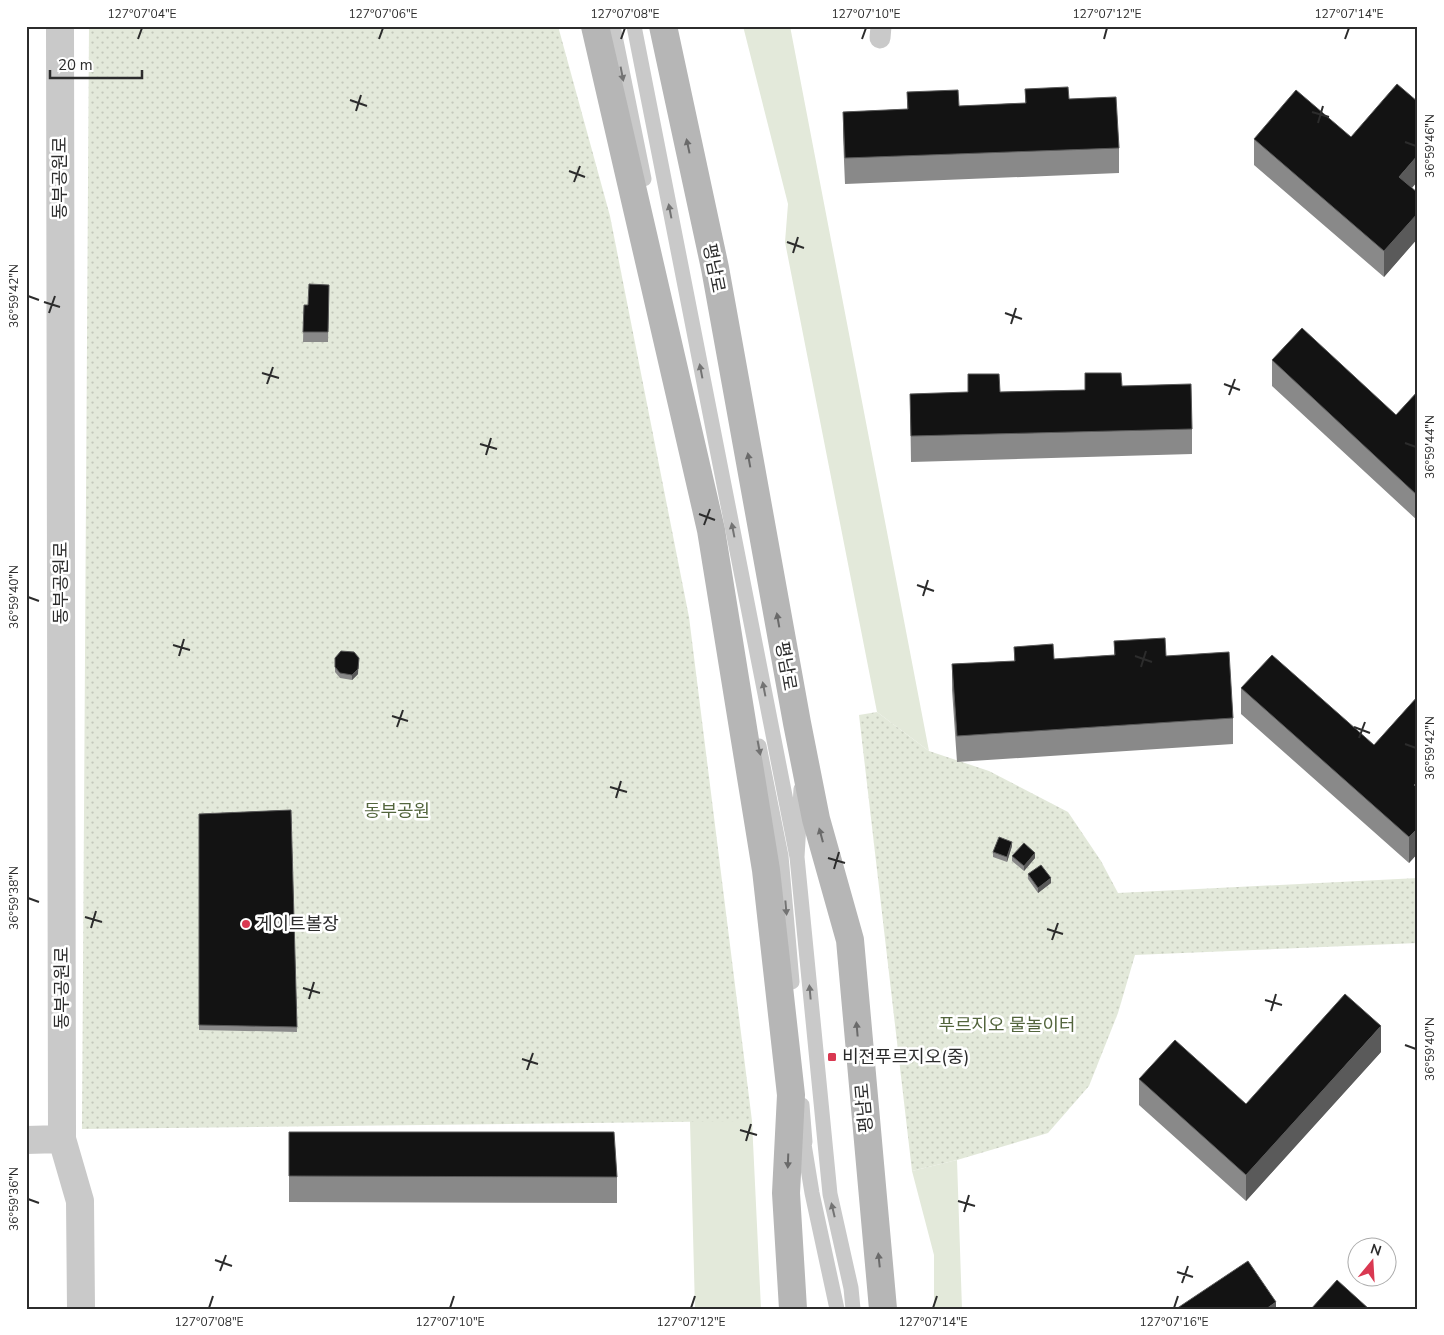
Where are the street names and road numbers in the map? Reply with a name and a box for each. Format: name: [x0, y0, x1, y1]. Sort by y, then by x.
street label: 동부공원로: [48, 137, 72, 219]
street label: 평남로: [697, 241, 731, 295]
street label: 동부공원로: [49, 542, 73, 624]
street label: 평남로: [770, 639, 802, 693]
street label: 동부공원로: [50, 947, 74, 1029]
street label: 평남로: [850, 1082, 878, 1134]

